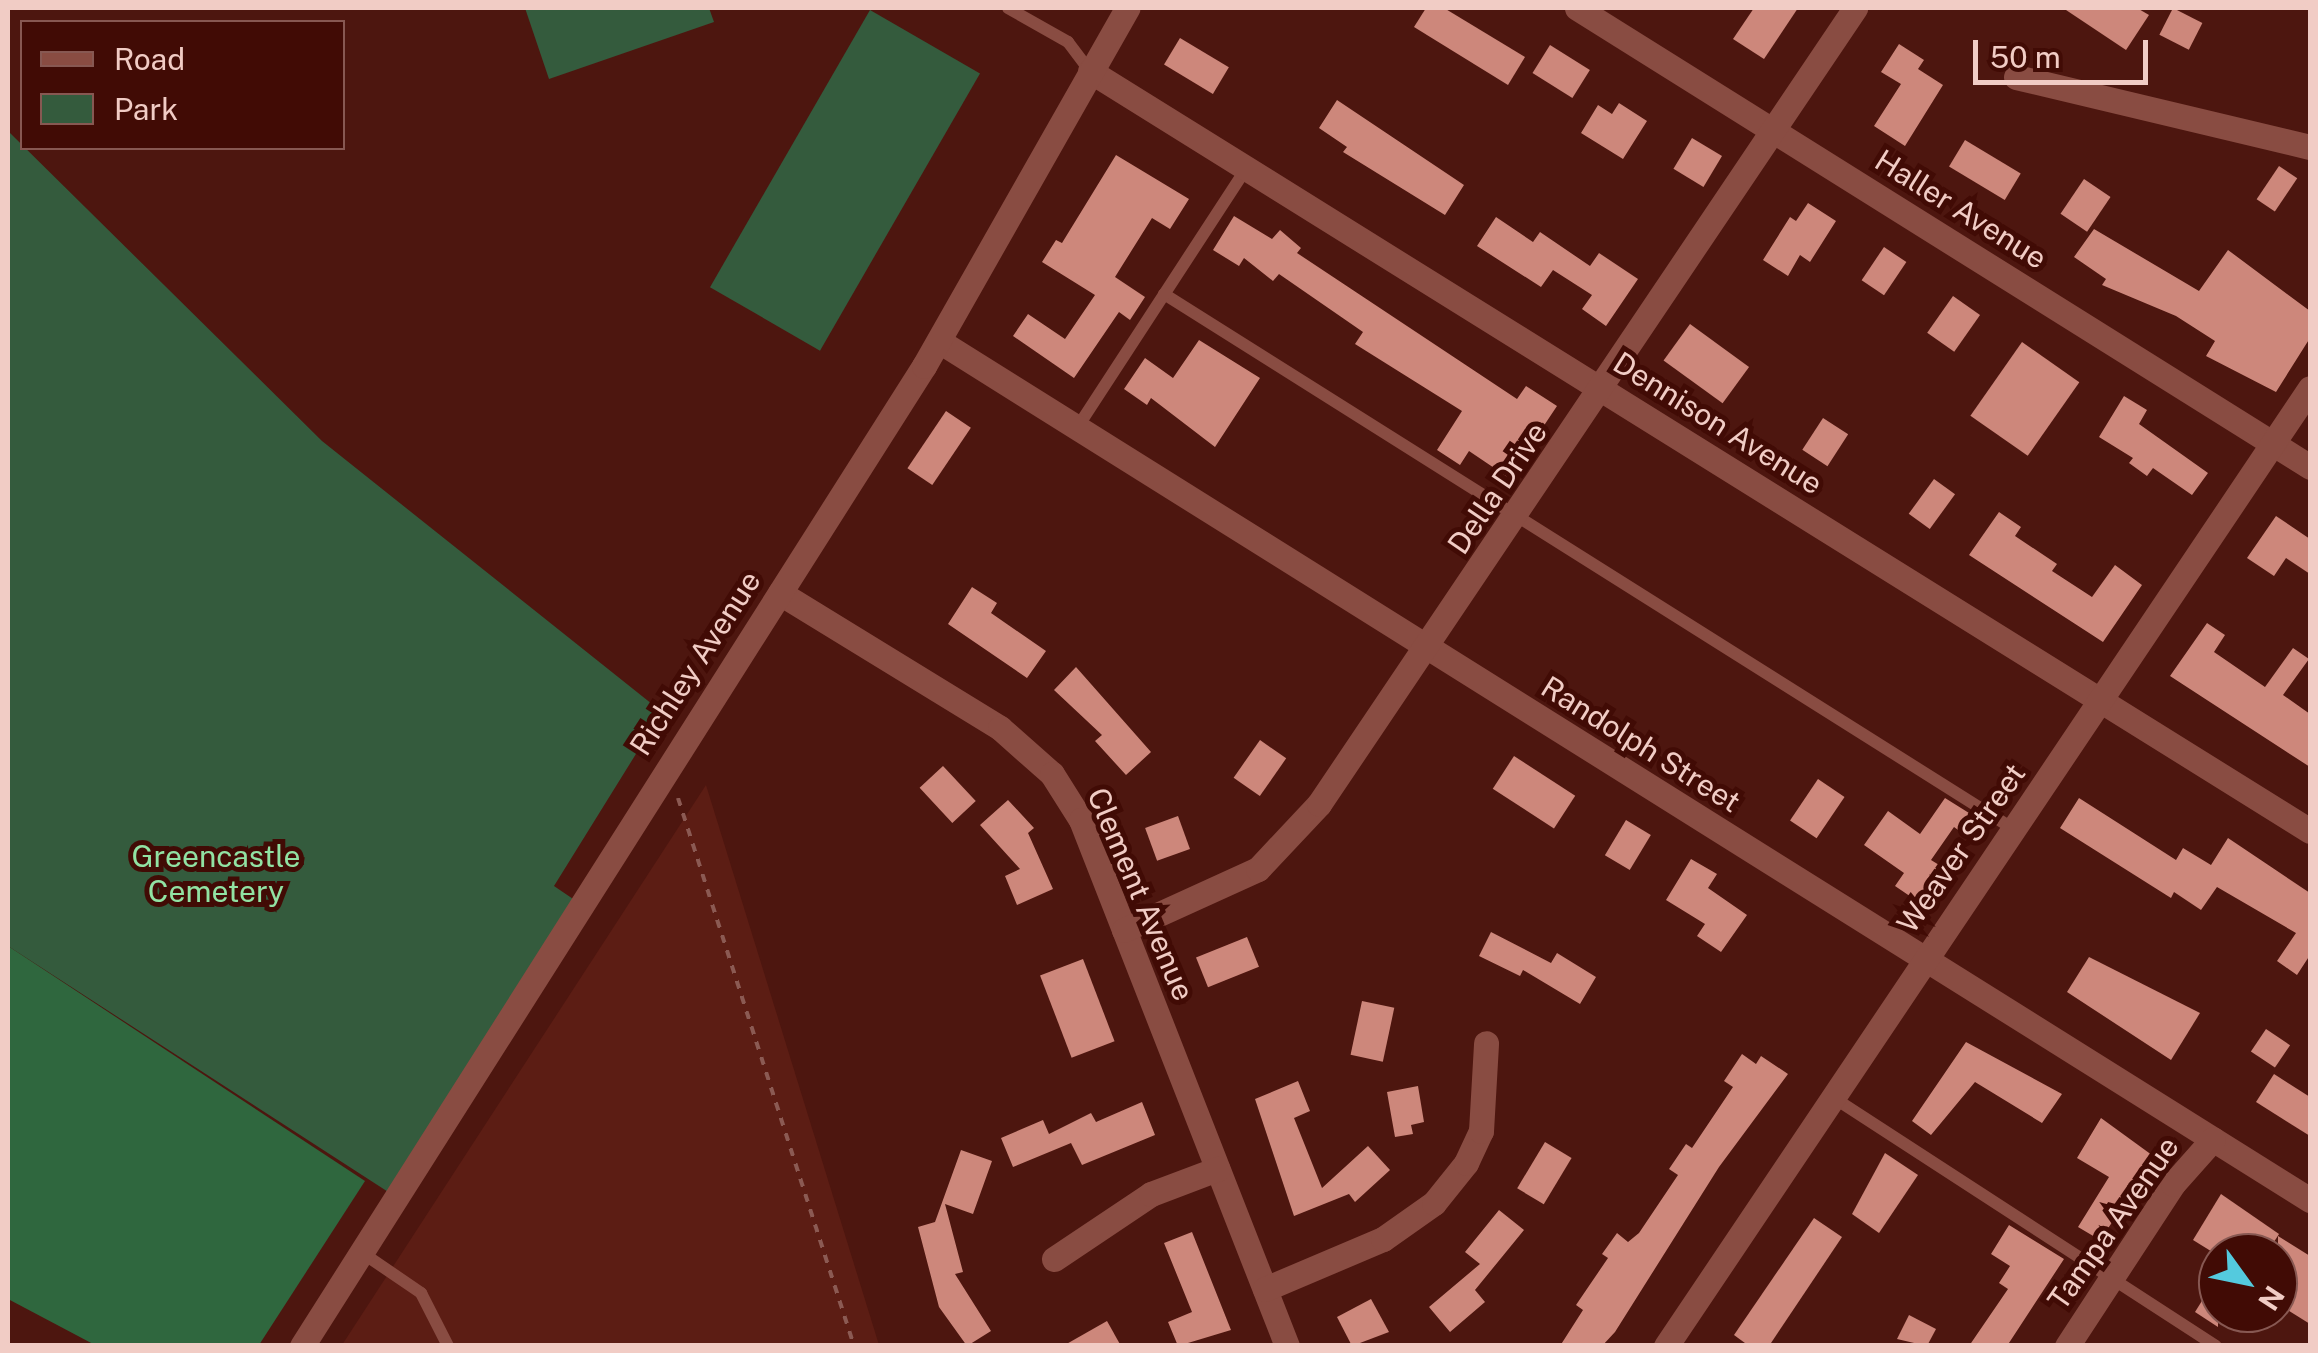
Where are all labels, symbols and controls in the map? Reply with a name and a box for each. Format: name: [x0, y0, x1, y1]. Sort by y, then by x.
legend: [20, 20, 345, 150]
scale bar: [1978, 20, 2153, 82]
text: 50 m: [1990, 39, 2061, 75]
text: Road: [114, 41, 185, 77]
text: Park: [114, 91, 178, 127]
street label: Haller Avenue: [1869, 142, 2053, 276]
street label: Dennison Avenue: [1607, 344, 1829, 502]
street label: Della Drive: [1440, 415, 1554, 561]
street label: Richley Avenue: [622, 564, 768, 762]
street label: Randolph Street: [1535, 668, 1747, 820]
street label: Weaver Street: [1889, 756, 2033, 940]
street label: Clement Avenue: [1080, 782, 1202, 1006]
park label: Greencastle Cemetery: [131, 838, 301, 908]
street label: Tampa Avenue: [2040, 1129, 2186, 1317]
north arrow: [2198, 1233, 2298, 1333]
text: N: [2252, 1280, 2292, 1317]

